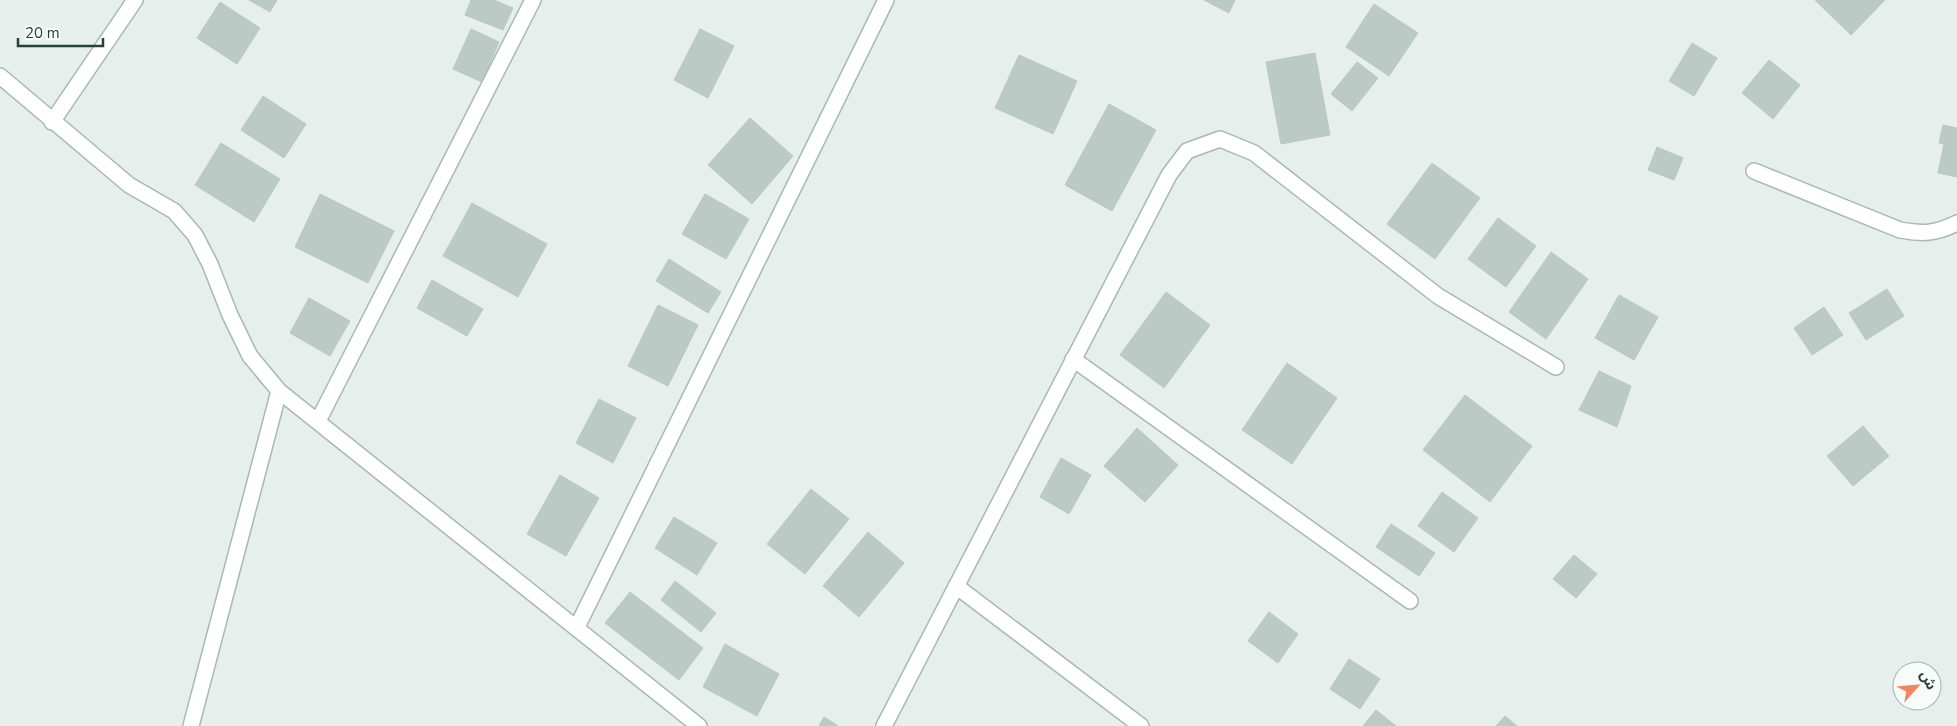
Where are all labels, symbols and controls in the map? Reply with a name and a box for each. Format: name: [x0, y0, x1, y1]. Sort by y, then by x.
scale bar: [18, 15, 102, 47]
text: 20 m: [25, 23, 60, 43]
north arrow: [1892, 661, 1942, 711]
text: ش: [1915, 667, 1941, 693]

